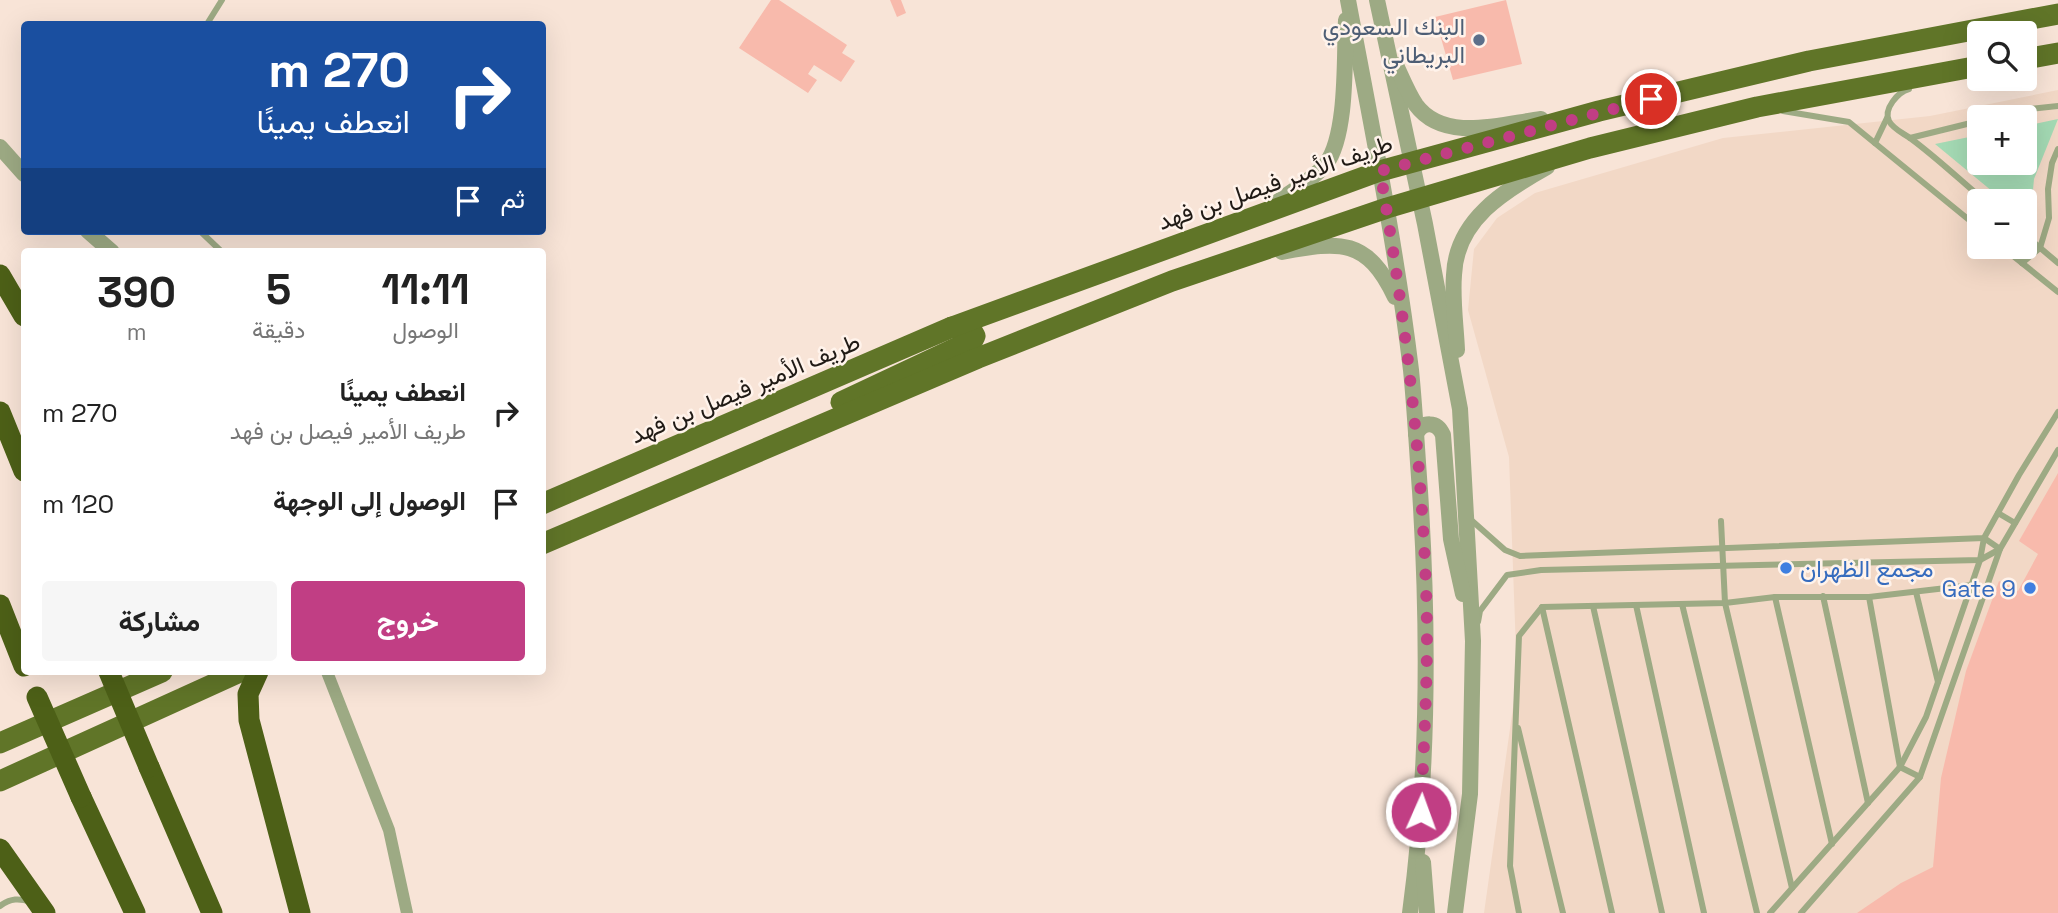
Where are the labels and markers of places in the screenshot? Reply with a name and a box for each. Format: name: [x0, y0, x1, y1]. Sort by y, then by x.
place label: البنك السعودي البريطاني: [1323, 11, 1465, 74]
marker: البنك السعودي البريطاني: [1471, 32, 1487, 48]
pin: [1621, 69, 1681, 129]
place label: مجمع الظهران: [1800, 553, 1934, 586]
marker: مجمع الظهران: [1778, 560, 1794, 576]
place label: Gate 9: [1941, 573, 2016, 604]
marker: Gate 9: [2022, 580, 2038, 596]

